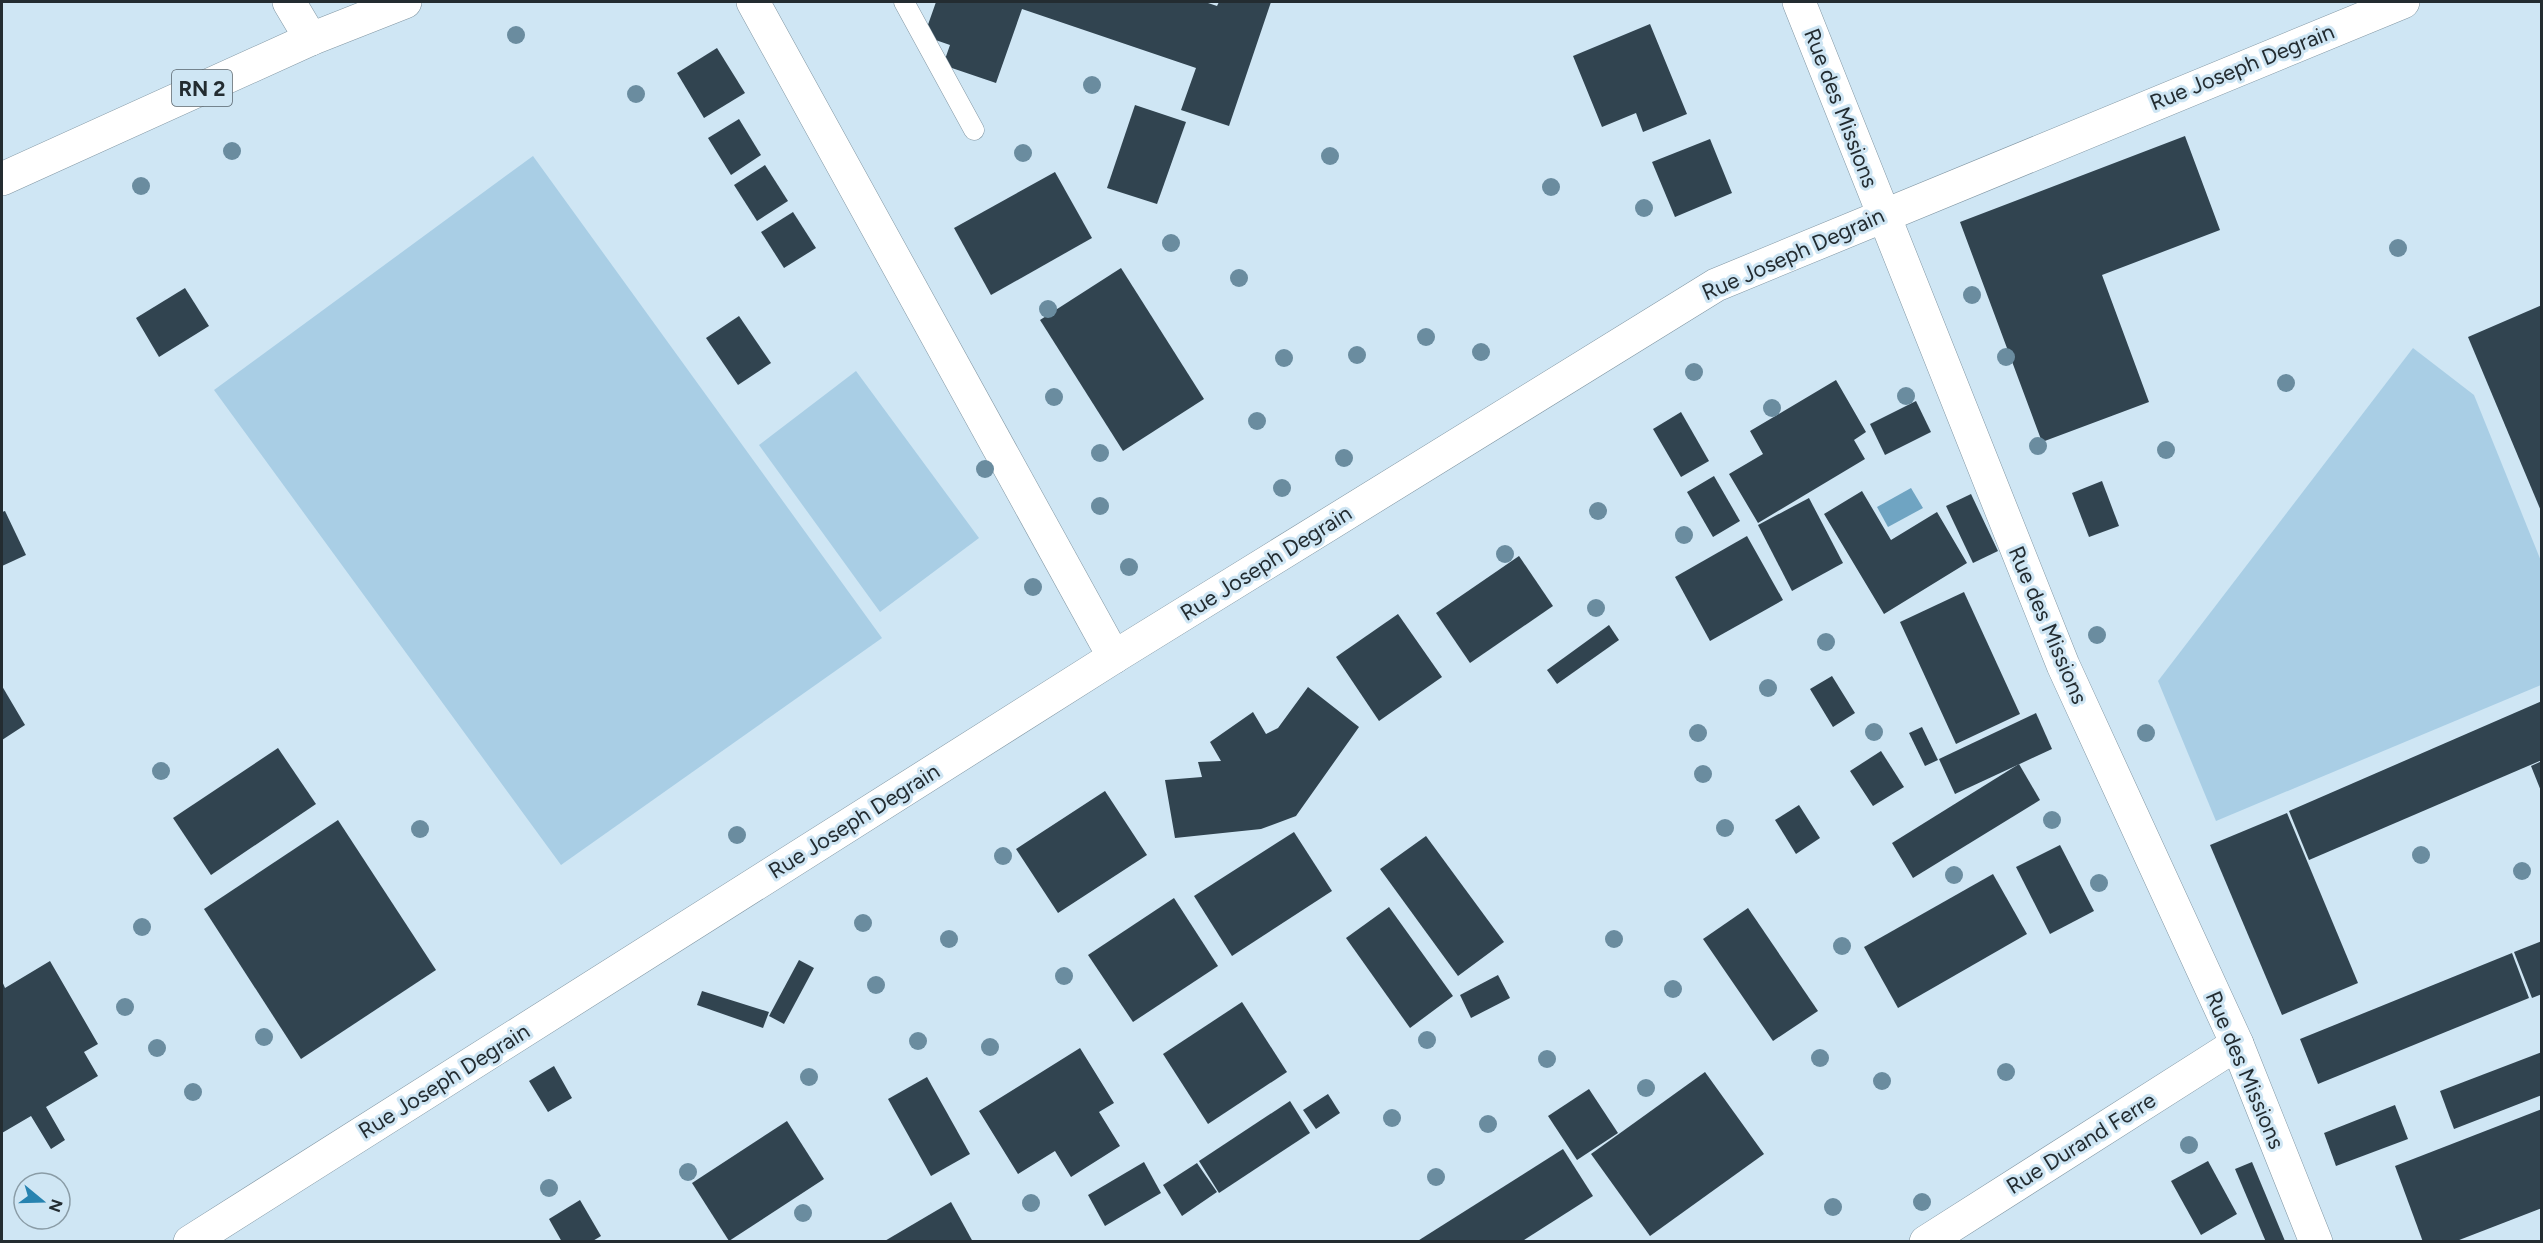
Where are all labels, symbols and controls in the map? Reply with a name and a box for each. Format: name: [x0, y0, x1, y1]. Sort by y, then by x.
street label: Rue Joseph Degrain: [2146, 18, 2338, 116]
street label: Rue des Missions: [1798, 24, 1884, 192]
road number: RN 2: [172, 70, 232, 106]
street label: Rue Joseph Degrain: [1698, 202, 1888, 306]
street label: Rue Joseph Degrain: [1175, 499, 1357, 627]
street label: Rue des Missions: [2003, 542, 2093, 708]
street label: Rue Joseph Degrain: [763, 757, 945, 885]
street label: Rue des Missions: [2200, 987, 2290, 1153]
street label: Rue Joseph Degrain: [353, 1017, 535, 1145]
street label: Rue Durand Ferre: [2001, 1086, 2161, 1200]
north arrow: [12, 1171, 72, 1231]
text: N: [45, 1197, 67, 1215]

